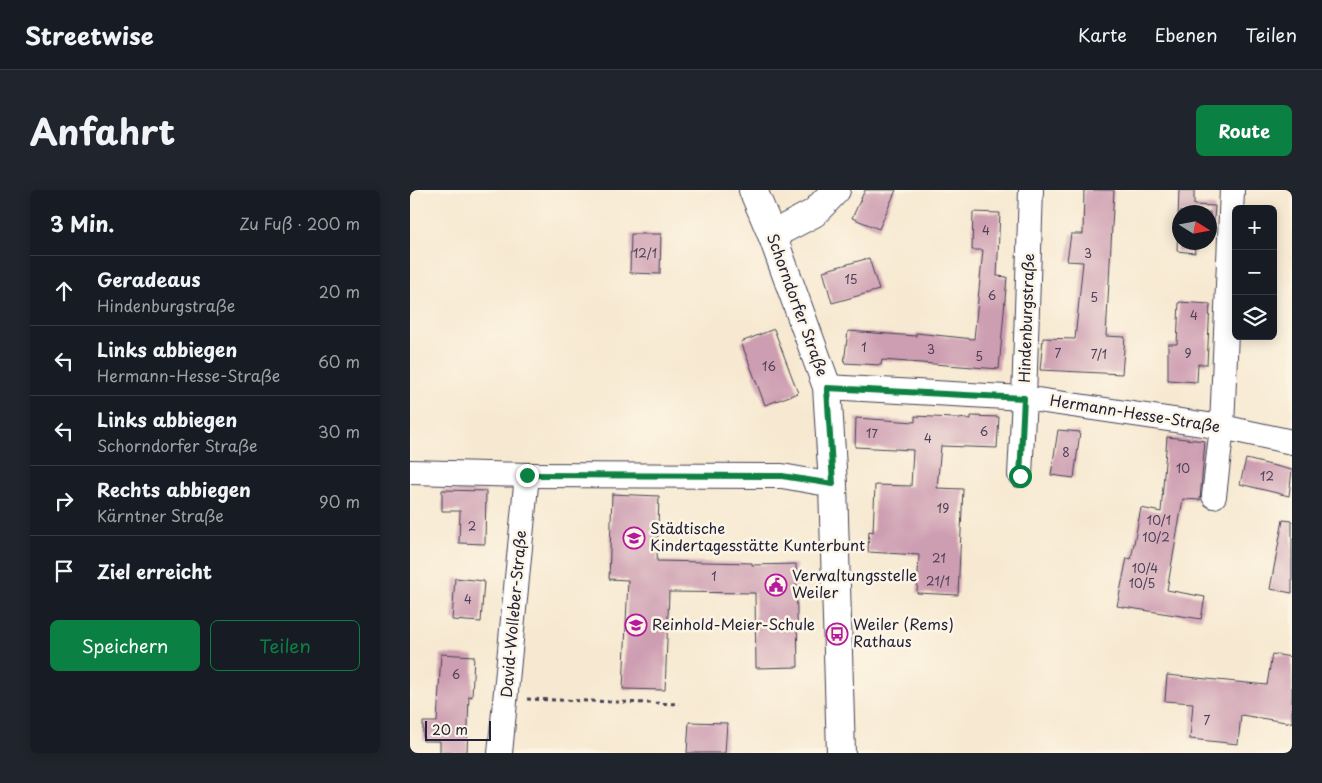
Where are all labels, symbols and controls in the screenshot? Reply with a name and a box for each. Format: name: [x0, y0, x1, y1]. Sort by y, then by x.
text: Streetwise: [25, 17, 154, 53]
text: Karte: [1078, 21, 1127, 48]
text: Ebenen: [1155, 21, 1218, 48]
text: Teilen: [1246, 21, 1297, 48]
text: Anfahrt: [30, 104, 175, 157]
button: Route: [1196, 105, 1292, 156]
north arrow: [1172, 205, 1217, 250]
map controls: [1232, 205, 1277, 340]
button: +: [1232, 205, 1277, 250]
text: 3 Min.: [50, 207, 114, 239]
text: Zu Fuß · 200 m: [239, 211, 360, 235]
house number: 4: [982, 221, 990, 239]
street label: Schorndorfer Straße: [762, 230, 835, 379]
house number: 12/1: [633, 244, 657, 262]
house number: 3: [1084, 244, 1092, 262]
button: −: [1232, 250, 1277, 295]
street label: Hindenburgstraße: [1012, 253, 1039, 383]
text: Geradeaus: [97, 265, 201, 293]
house number: 15: [844, 270, 858, 288]
icon: ahead: [50, 277, 78, 305]
text: 20 m: [319, 279, 360, 303]
house number: 6: [988, 286, 996, 304]
house number: 5: [1090, 288, 1098, 306]
text: Hindenburgstraße: [97, 293, 235, 317]
button: layers: [1232, 295, 1277, 340]
house number: 4: [1190, 306, 1198, 324]
text: Links abbiegen: [97, 335, 237, 363]
house number: 1: [861, 338, 867, 356]
house number: 3: [927, 340, 935, 358]
house number: 7: [1055, 344, 1062, 362]
house number: 9: [1184, 344, 1192, 362]
house number: 7/1: [1091, 345, 1107, 363]
icon: left: [50, 347, 78, 375]
house number: 5: [975, 347, 983, 365]
text: 60 m: [318, 349, 360, 373]
house number: 16: [762, 357, 776, 375]
text: Hermann-Hesse-Straße: [97, 363, 280, 387]
street label: Hermann-Hesse-Straße: [1049, 388, 1222, 437]
text: Links abbiegen: [97, 405, 237, 433]
icon: left: [50, 417, 78, 445]
text: 30 m: [318, 419, 360, 443]
house number: 6: [980, 422, 988, 440]
house number: 17: [866, 424, 878, 442]
house number: 4: [924, 429, 932, 447]
text: Schorndorfer Straße: [97, 433, 257, 457]
house number: 8: [1062, 443, 1070, 461]
house number: 10: [1176, 459, 1190, 477]
route end: [516, 464, 539, 487]
route start: [1009, 465, 1032, 488]
house number: 12: [1260, 467, 1274, 485]
text: Rechts abbiegen: [97, 475, 251, 503]
icon: right: [50, 487, 78, 515]
text: 90 m: [319, 489, 360, 513]
house number: 19: [937, 499, 949, 517]
text: Kärntner Straße: [97, 503, 224, 527]
house number: 10/1: [1147, 511, 1171, 529]
place label: Städtische Kindertagesstätte Kunterbunt: [650, 516, 865, 556]
house number: 2: [468, 517, 476, 535]
school or university icon: Städtische Kindertagesstätte Kunterbunt: [622, 526, 646, 550]
house number: 10/2: [1142, 528, 1170, 546]
street label: David-Wolleber-Straße: [494, 529, 531, 699]
house number: 21: [932, 549, 946, 567]
icon: arrive: [50, 557, 78, 585]
text: Ziel erreicht: [97, 557, 212, 585]
house number: 10/4: [1132, 559, 1158, 577]
place label: Verwaltungsstelle Weiler: [792, 563, 917, 603]
house number: 1: [711, 567, 717, 585]
house number: 21/1: [926, 572, 950, 590]
public building icon: Verwaltungsstelle Weiler: [764, 573, 788, 597]
house number: 10/5: [1129, 574, 1155, 592]
house number: 4: [464, 590, 472, 608]
place label: Reinhold-Meier-Schule: [652, 612, 815, 635]
place label: Weiler (Rems) Rathaus: [853, 612, 954, 652]
school or university icon: Reinhold-Meier-Schule: [624, 613, 648, 637]
button: Speichern: [50, 620, 200, 671]
button: Teilen: [210, 620, 360, 671]
bus stop icon: Weiler (Rems) Rathaus: [825, 622, 849, 646]
house number: 6: [452, 665, 460, 683]
house number: 7: [1204, 711, 1211, 729]
scale bar: [425, 718, 491, 741]
text: 20 m: [432, 719, 468, 740]

